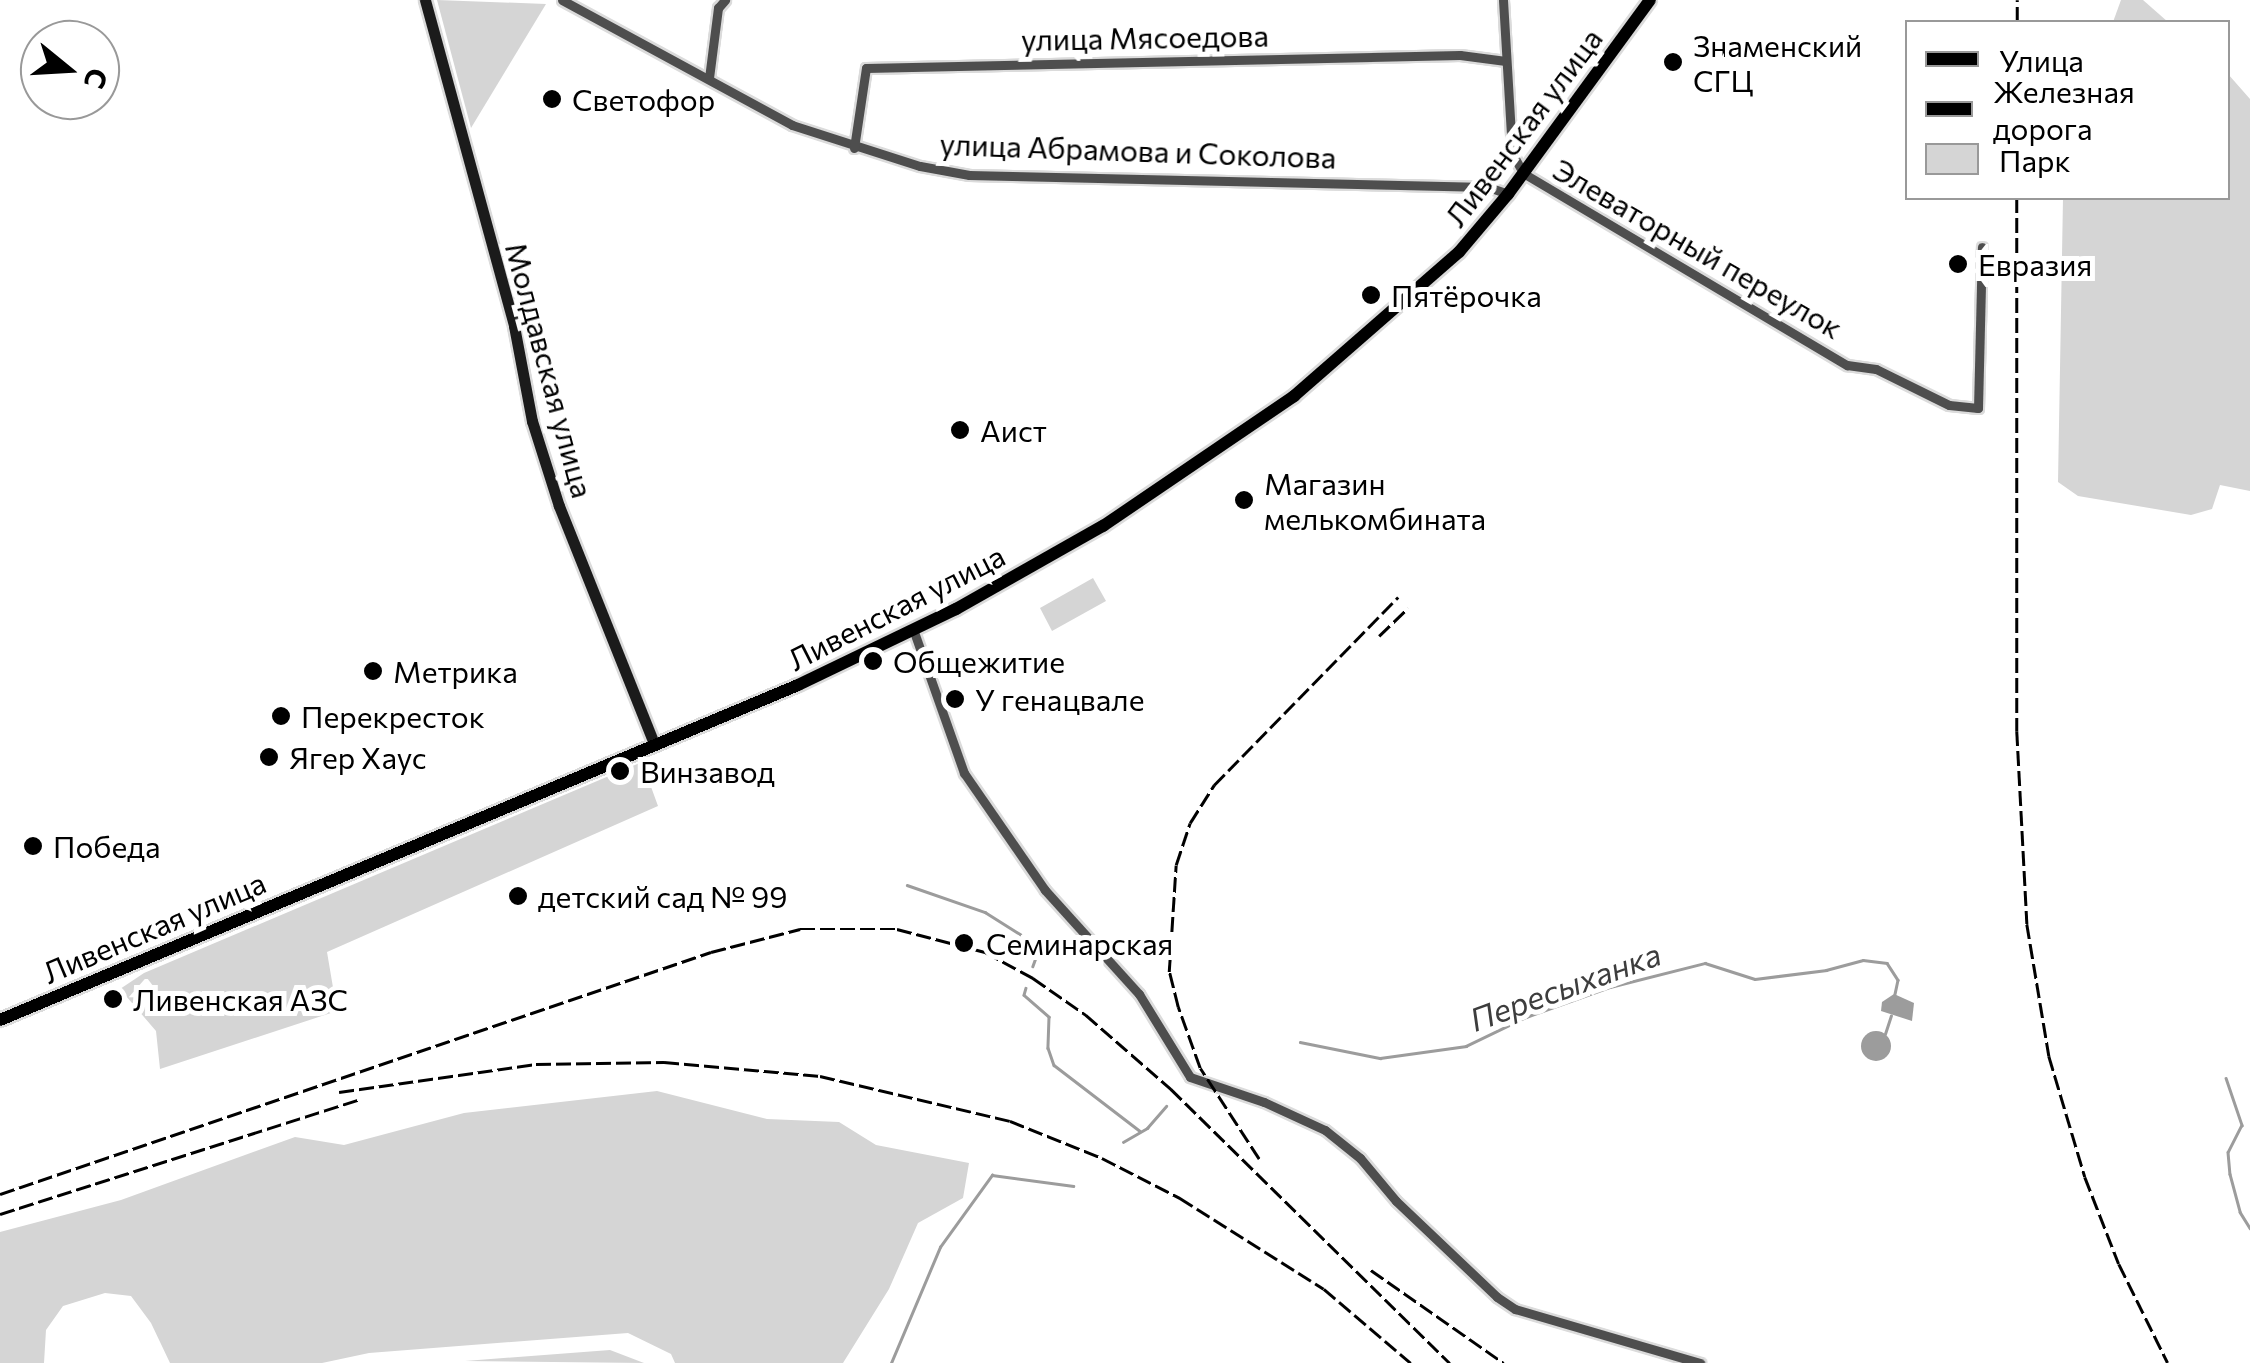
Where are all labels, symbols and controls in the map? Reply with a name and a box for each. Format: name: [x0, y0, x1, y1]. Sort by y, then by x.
street label: улица Мясоедова: [1021, 17, 1269, 57]
north arrow: [20, 20, 120, 120]
legend: [1905, 20, 2230, 200]
street label: Ливенская улица: [1437, 21, 1609, 233]
place label: Знаменский СГЦ: [1693, 27, 1862, 98]
text: Улица: [1999, 41, 2084, 78]
marker: Знаменский СГЦ: [1662, 51, 1684, 73]
text: С: [78, 64, 116, 93]
text: Железная дорога: [1993, 72, 2135, 146]
place label: Светофор: [572, 81, 715, 117]
marker: Светофор: [541, 88, 563, 110]
street label: улица Абрамова и Соколова: [939, 125, 1337, 175]
text: Парк: [1999, 141, 2071, 178]
street label: Элеваторный переулок: [1547, 150, 1849, 346]
street label: Молдавская улица: [499, 238, 601, 502]
place label: Евразия: [1978, 246, 2092, 282]
marker: Евразия: [1947, 253, 1969, 275]
place label: Пятёрочка: [1391, 277, 1542, 313]
marker: Пятёрочка: [1360, 284, 1382, 306]
place label: Аист: [980, 412, 1047, 448]
marker: Аист: [949, 419, 971, 441]
place label: Магазин мелькомбината: [1264, 465, 1486, 536]
marker: Магазин мелькомбината: [1233, 489, 1255, 511]
street label: Ливенская улица: [782, 537, 1010, 677]
place label: Общежитие: [893, 643, 1065, 679]
marker: Общежитие: [862, 650, 884, 672]
place label: Метрика: [393, 653, 518, 689]
marker: Метрика: [362, 660, 384, 682]
place label: У генацвале: [975, 681, 1144, 717]
marker: У генацвале: [944, 688, 966, 710]
place label: Перекресток: [301, 698, 485, 734]
marker: Перекресток: [270, 705, 292, 727]
place label: Ягер Хаус: [289, 739, 426, 775]
marker: Ягер Хаус: [258, 746, 280, 768]
place label: Винзавод: [640, 753, 775, 789]
marker: Винзавод: [609, 760, 631, 782]
place label: Победа: [53, 828, 160, 864]
marker: Победа: [22, 835, 44, 857]
street label: Ливенская улица: [37, 864, 271, 990]
place label: детский сад № 99: [538, 878, 787, 914]
marker: детский сад № 99: [507, 885, 529, 907]
place label: Семинарская: [986, 925, 1173, 961]
marker: Семинарская: [951, 930, 977, 956]
water label: Пересыханка: [1464, 934, 1666, 1038]
place label: Ливенская АЗС: [133, 981, 348, 1017]
marker: Ливенская АЗС: [102, 988, 124, 1010]

